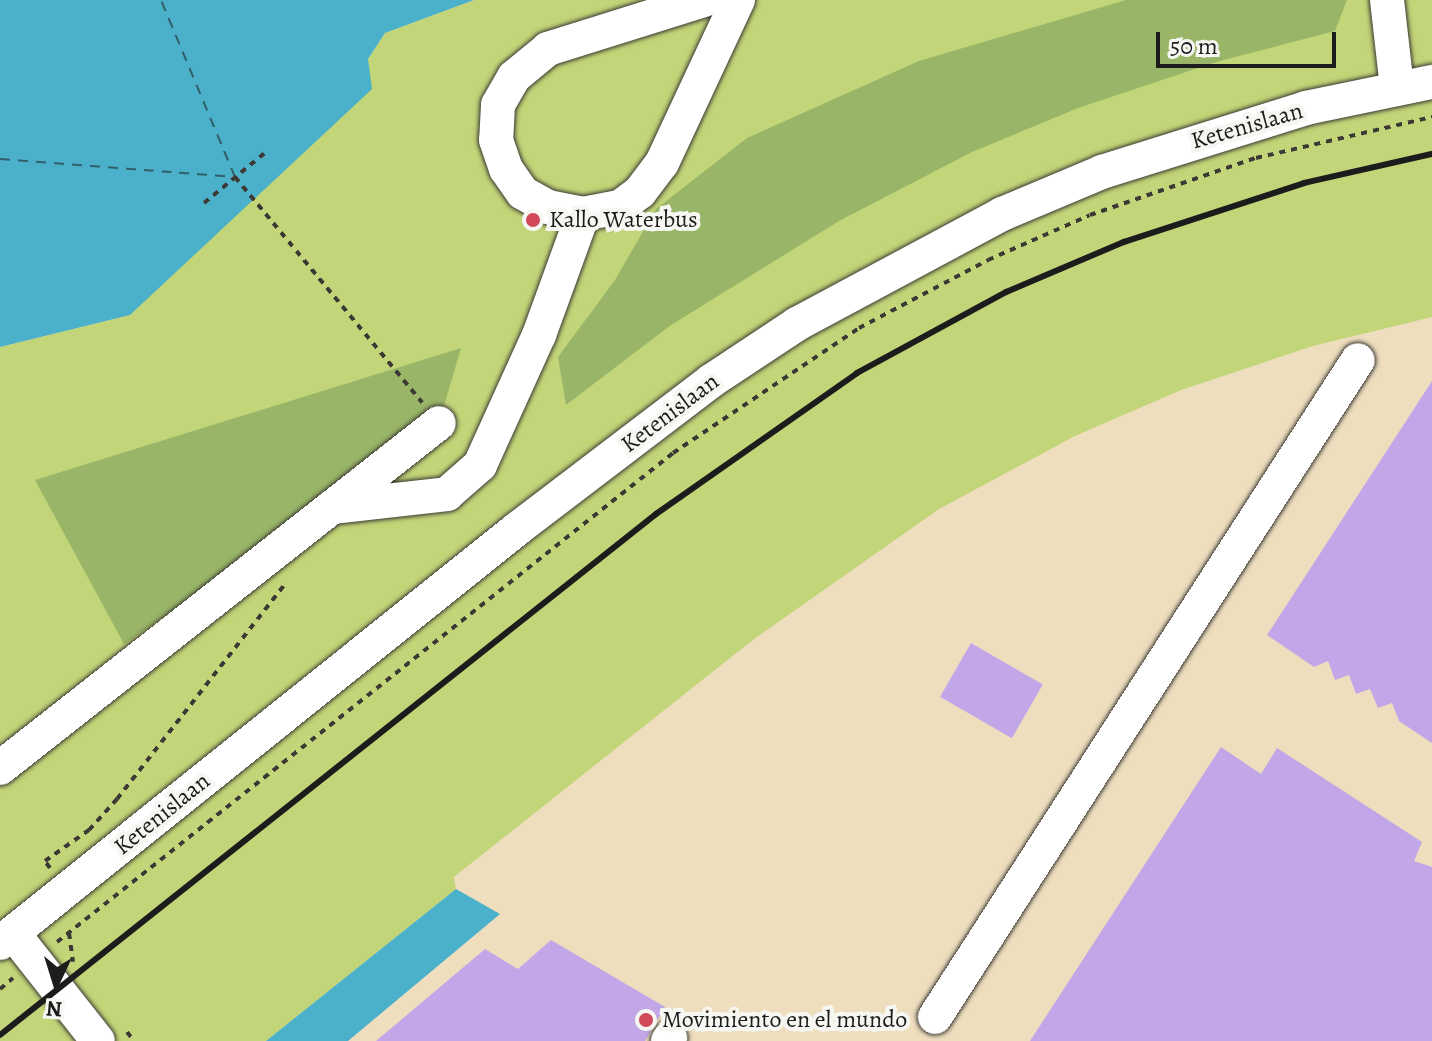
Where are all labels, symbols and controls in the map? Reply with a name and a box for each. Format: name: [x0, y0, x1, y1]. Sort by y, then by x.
scale bar: [1160, 16, 1340, 66]
text: 50 m: [1170, 30, 1218, 62]
street label: Ketenislaan: [1188, 96, 1306, 156]
place label: Kallo Waterbus: [549, 206, 698, 234]
marker: Kallo Waterbus: [524, 211, 542, 229]
street label: Ketenislaan: [616, 367, 724, 459]
street label: Ketenislaan: [108, 767, 216, 861]
north arrow: [16, 945, 96, 1025]
text: N: [45, 993, 63, 1024]
place label: Movimiento en el mundo: [662, 1006, 907, 1034]
marker: Movimiento en el mundo: [637, 1011, 655, 1029]

